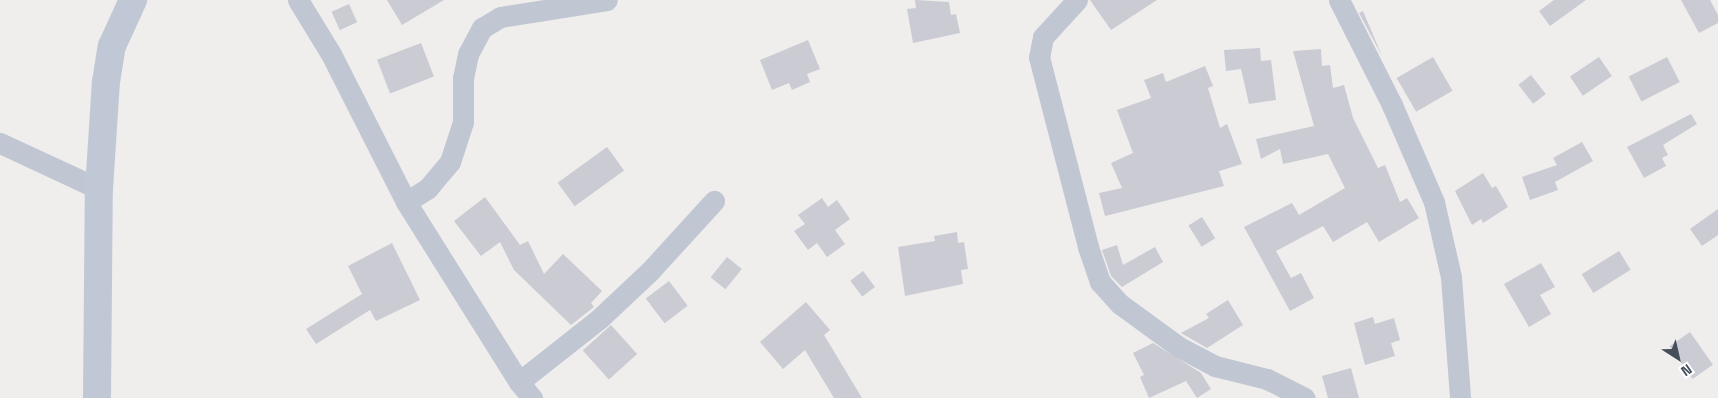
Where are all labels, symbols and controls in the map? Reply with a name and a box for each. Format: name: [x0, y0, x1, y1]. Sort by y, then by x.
north arrow: [1653, 333, 1703, 383]
text: N: [1678, 360, 1696, 380]

